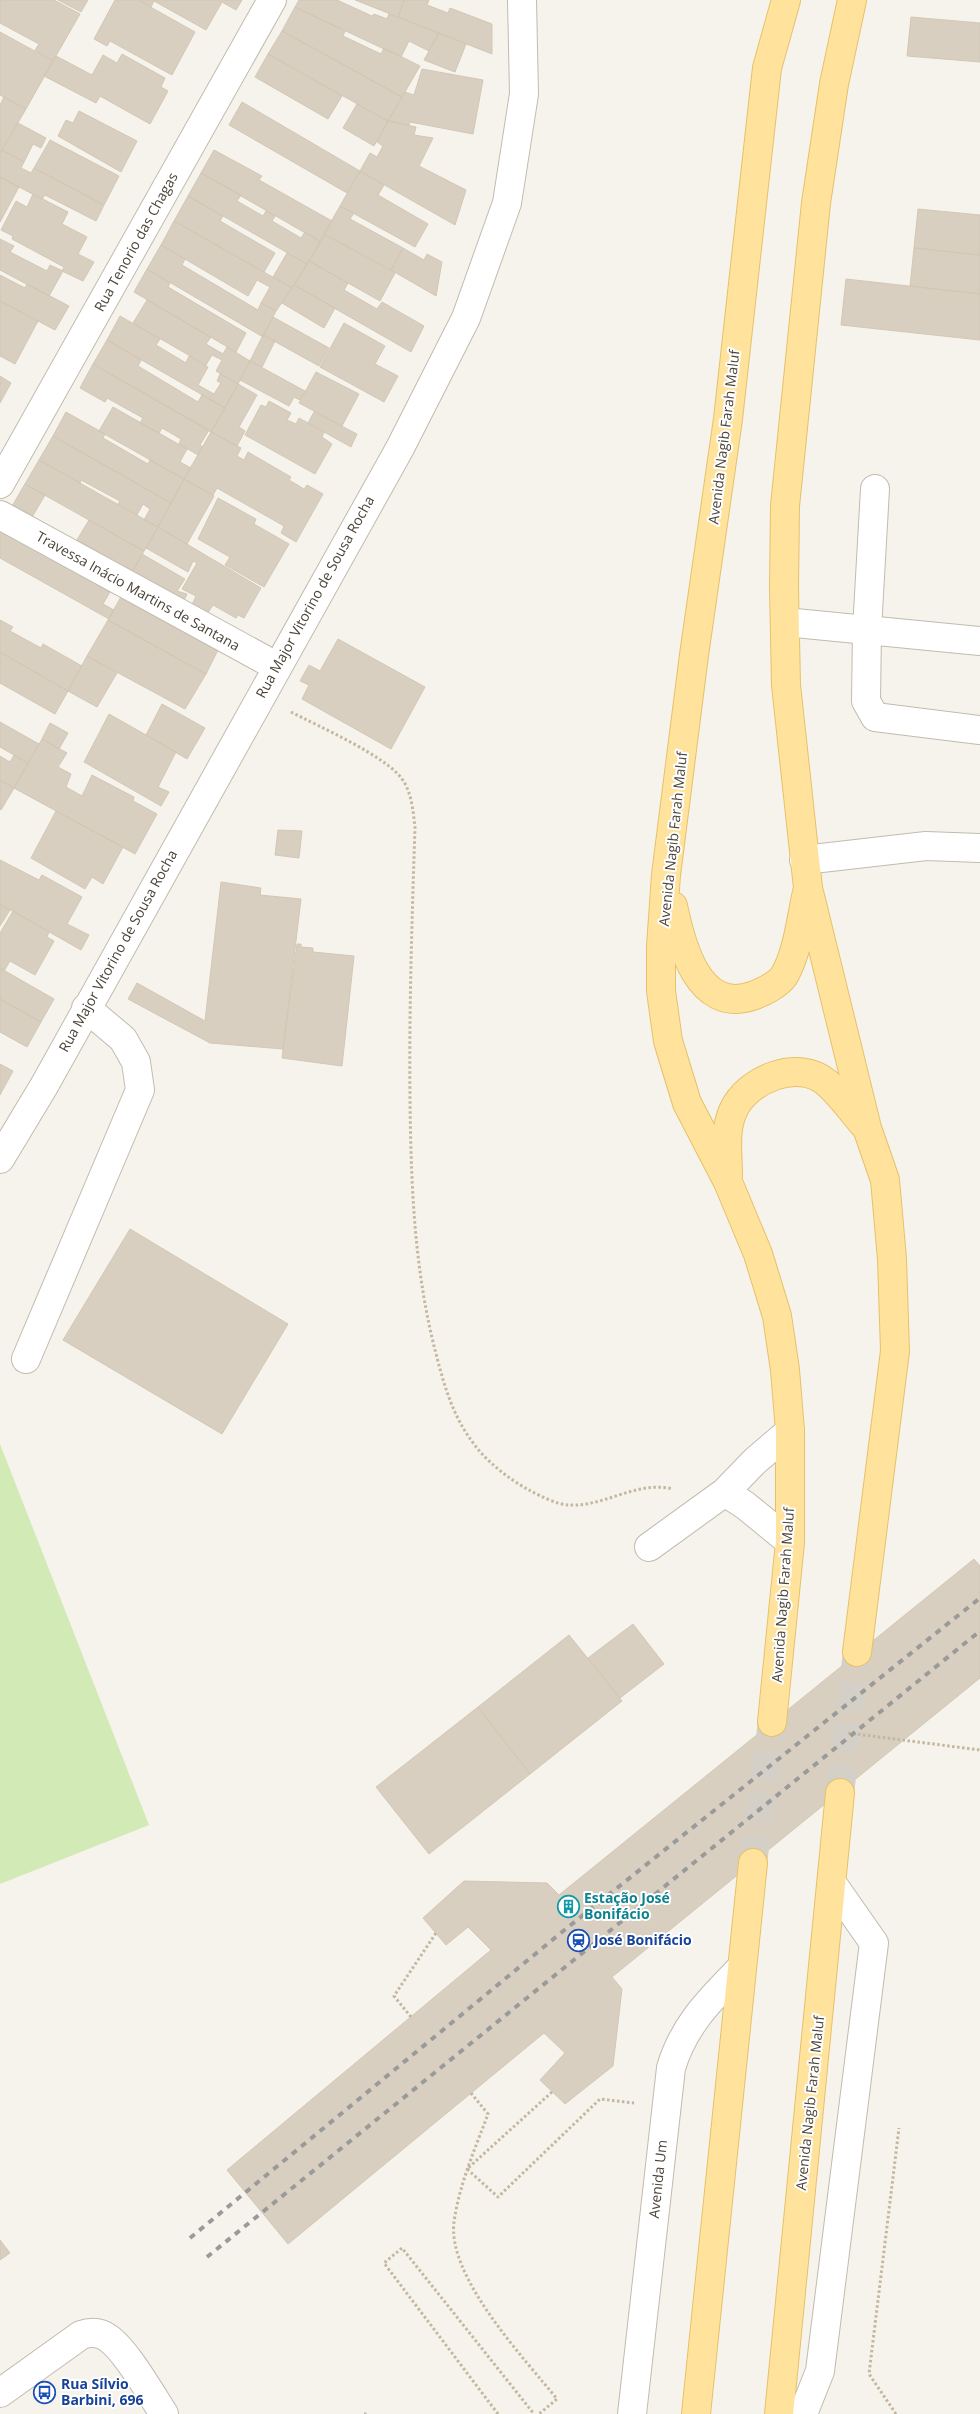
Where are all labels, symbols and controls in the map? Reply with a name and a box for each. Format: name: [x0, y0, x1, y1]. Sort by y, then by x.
street label: Rua Tenorio das Chagas: [89, 168, 182, 315]
street label: Avenida Nagib Farah Maluf: [703, 347, 744, 525]
street label: Rua Major Vitorino de Sousa Rocha: [251, 492, 378, 701]
street label: Travessa Inácio Martins de Santana: [33, 526, 243, 655]
street label: Avenida Nagib Farah Maluf: [654, 749, 691, 927]
street label: Rua Major Vitorino de Sousa Rocha: [54, 846, 181, 1055]
street label: Avenida Nagib Farah Maluf: [767, 1506, 798, 1683]
place label: Estação José Bonifácio: [584, 1888, 670, 1923]
building icon: Estação José Bonifácio: [556, 1894, 580, 1918]
station icon: José Bonifácio: [566, 1928, 590, 1952]
place label: José Bonifácio: [592, 1930, 692, 1949]
street label: Avenida Nagib Farah Maluf: [791, 2013, 828, 2191]
street label: Avenida Um: [644, 2139, 671, 2219]
place label: Rua Sílvio Barbini, 696: [61, 2374, 143, 2409]
bus stop icon: Rua Sílvio Barbini, 696: [33, 2380, 57, 2404]

